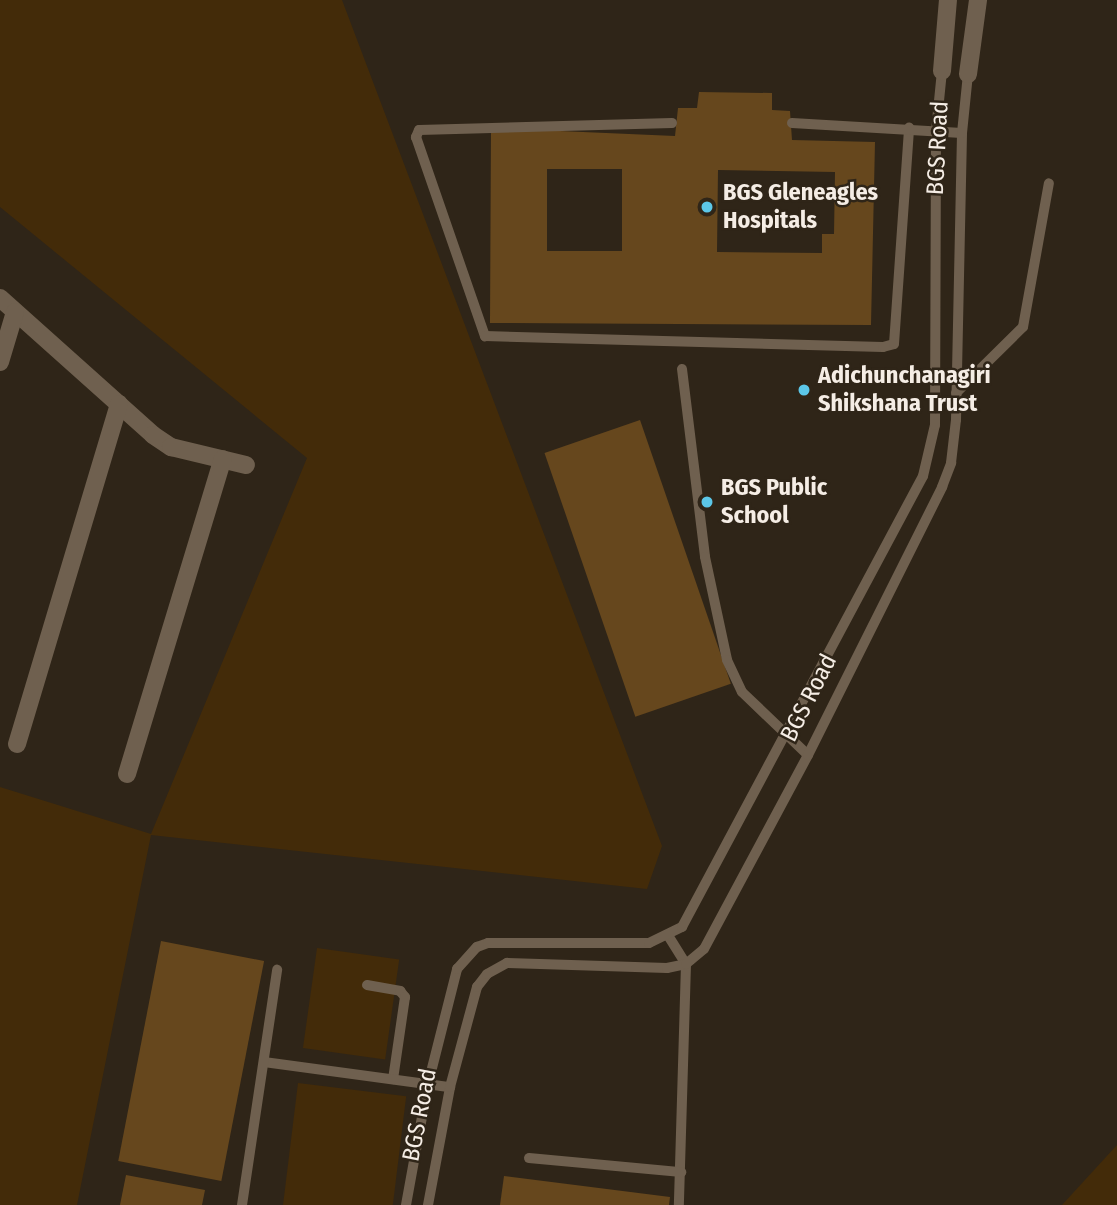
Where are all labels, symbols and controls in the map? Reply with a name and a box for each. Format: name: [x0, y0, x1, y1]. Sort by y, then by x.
street label: BGS Road: [921, 100, 955, 196]
place label: BGS Gleneagles Hospitals: [723, 179, 878, 235]
marker: BGS Gleneagles Hospitals: [697, 197, 717, 217]
place label: Adichunchanagiri Shikshana Trust: [818, 362, 991, 418]
marker: Adichunchanagiri Shikshana Trust: [796, 382, 812, 398]
place label: BGS Public School: [721, 474, 827, 530]
marker: BGS Public School: [699, 494, 715, 510]
street label: BGS Road: [775, 650, 843, 746]
street label: BGS Road: [397, 1066, 443, 1164]

